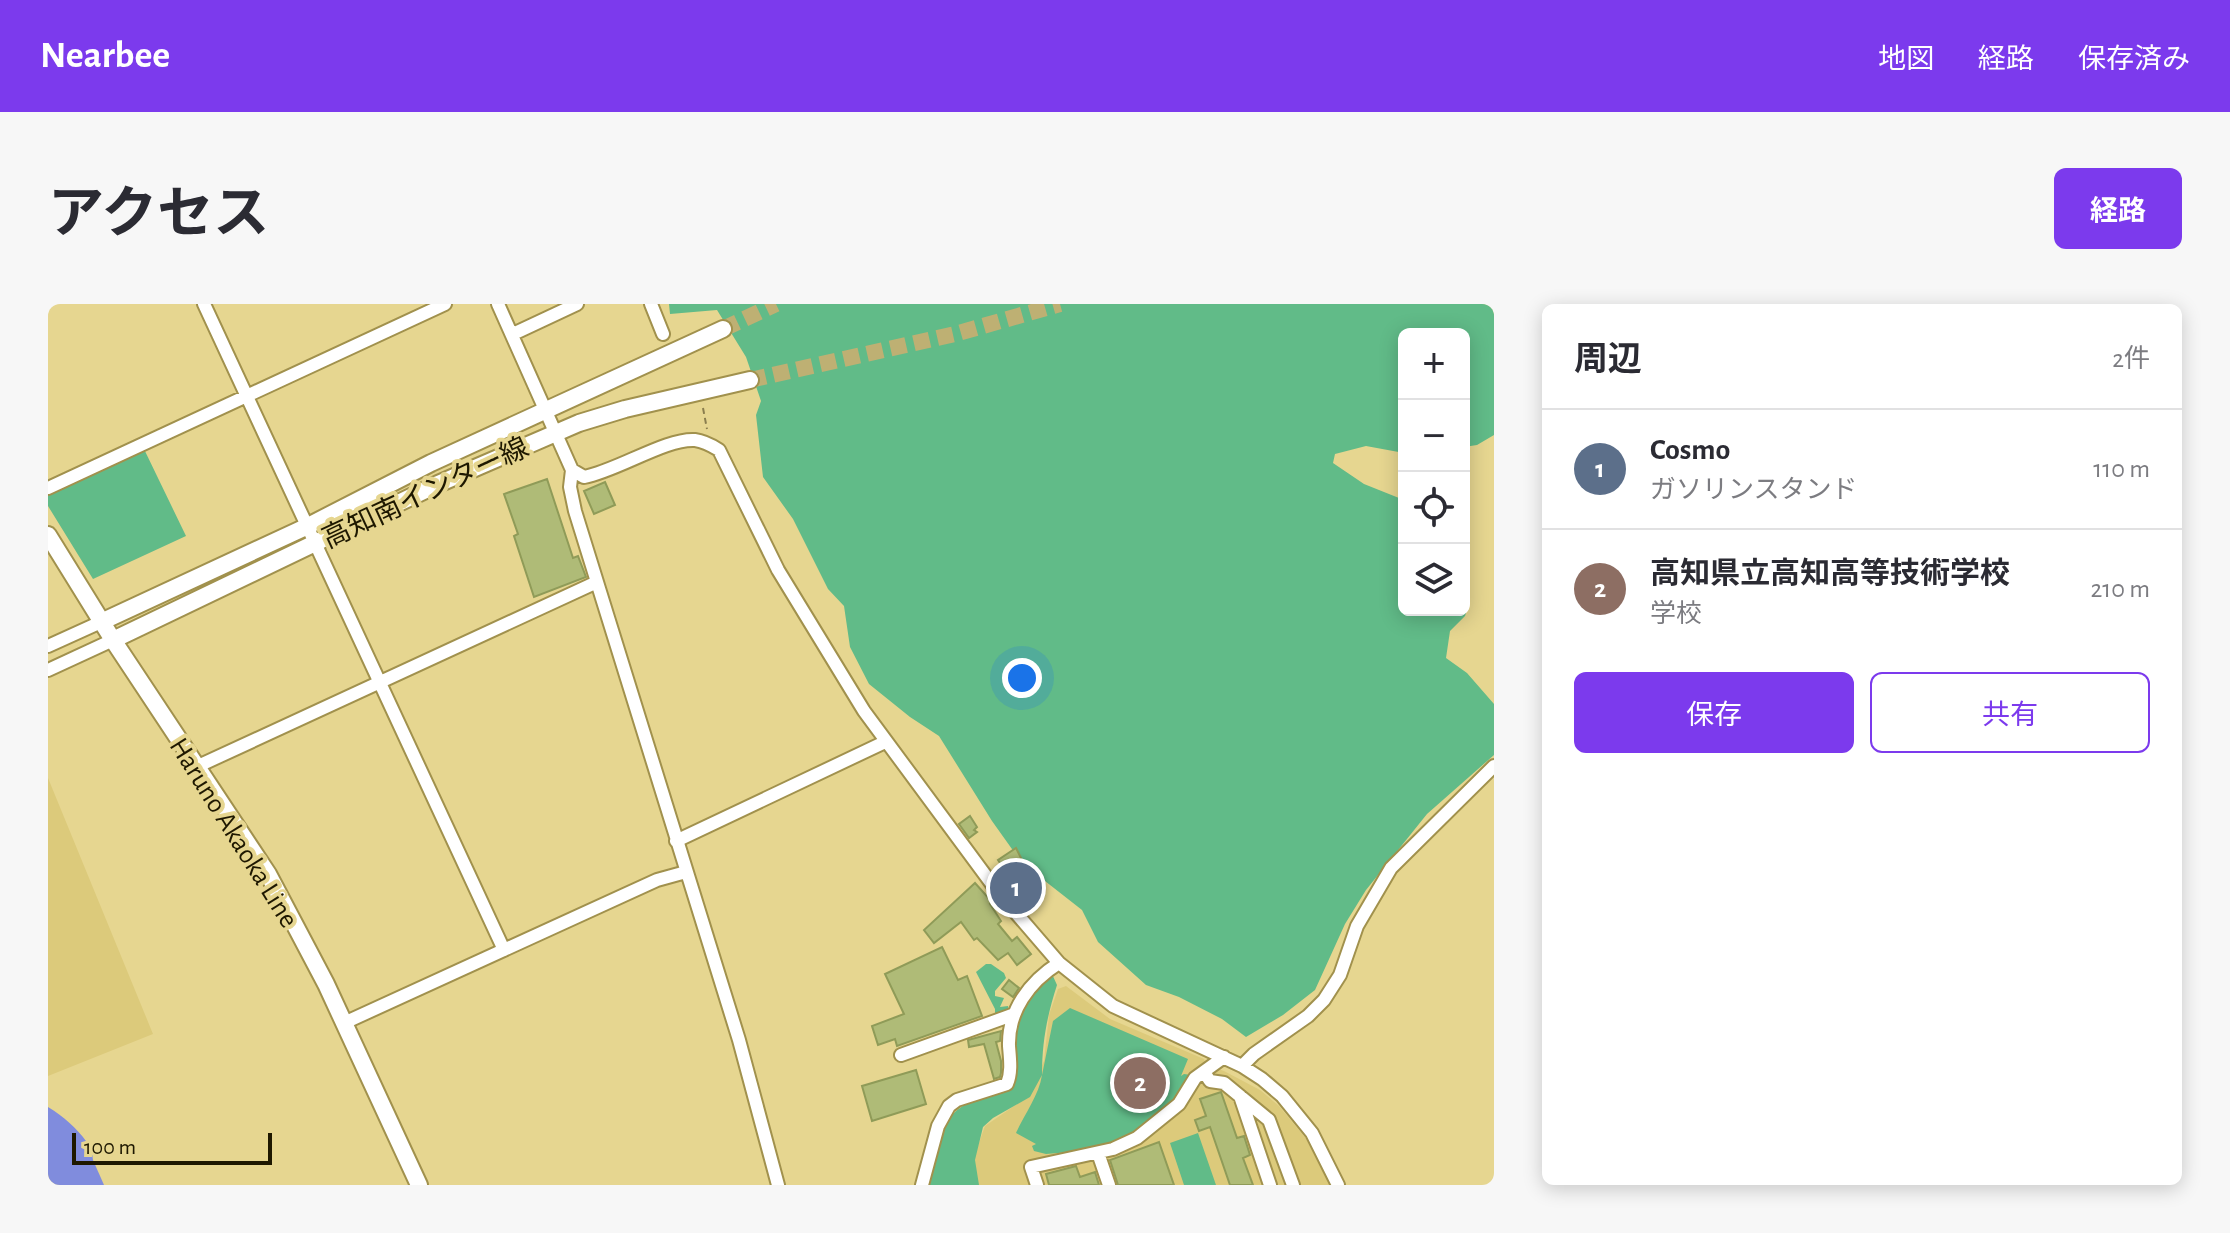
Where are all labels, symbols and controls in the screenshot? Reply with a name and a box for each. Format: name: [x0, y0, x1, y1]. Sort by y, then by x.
text: Nearbee: [40, 37, 170, 75]
text: 地図: [1878, 46, 1934, 74]
text: 経路: [1978, 46, 2034, 74]
text: 保存済み: [2078, 46, 2190, 74]
button: 経路: [2054, 168, 2182, 249]
text: アクセス: [48, 187, 269, 243]
map controls: [1398, 328, 1470, 616]
button: +: [1398, 328, 1470, 400]
text: 周辺: [1574, 343, 1642, 377]
text: 2件: [2112, 346, 2150, 372]
button: −: [1398, 400, 1470, 472]
street label: 高知南インター線: [318, 432, 533, 554]
text: Cosmo: [1650, 435, 1730, 465]
text: 1: [1595, 456, 1605, 482]
text: 110 m: [2093, 456, 2150, 482]
button: locate: [1398, 472, 1470, 544]
text: ガソリンスタンド: [1650, 477, 1857, 503]
button: layers: [1398, 544, 1470, 616]
text: 高知県立高知高等技術学校: [1650, 559, 2010, 589]
text: 2: [1594, 576, 1606, 602]
text: 210 m: [2090, 576, 2150, 602]
text: 学校: [1650, 601, 1702, 627]
your location: [1002, 658, 1042, 698]
button: 保存: [1574, 672, 1854, 753]
button: 共有: [1870, 672, 2150, 753]
street label: Haruno Akaoka Line: [164, 733, 303, 933]
pin: 1: [990, 858, 1042, 918]
pin: 2: [1114, 1053, 1166, 1113]
scale bar: [72, 1129, 272, 1165]
text: 100 m: [84, 1136, 136, 1158]

